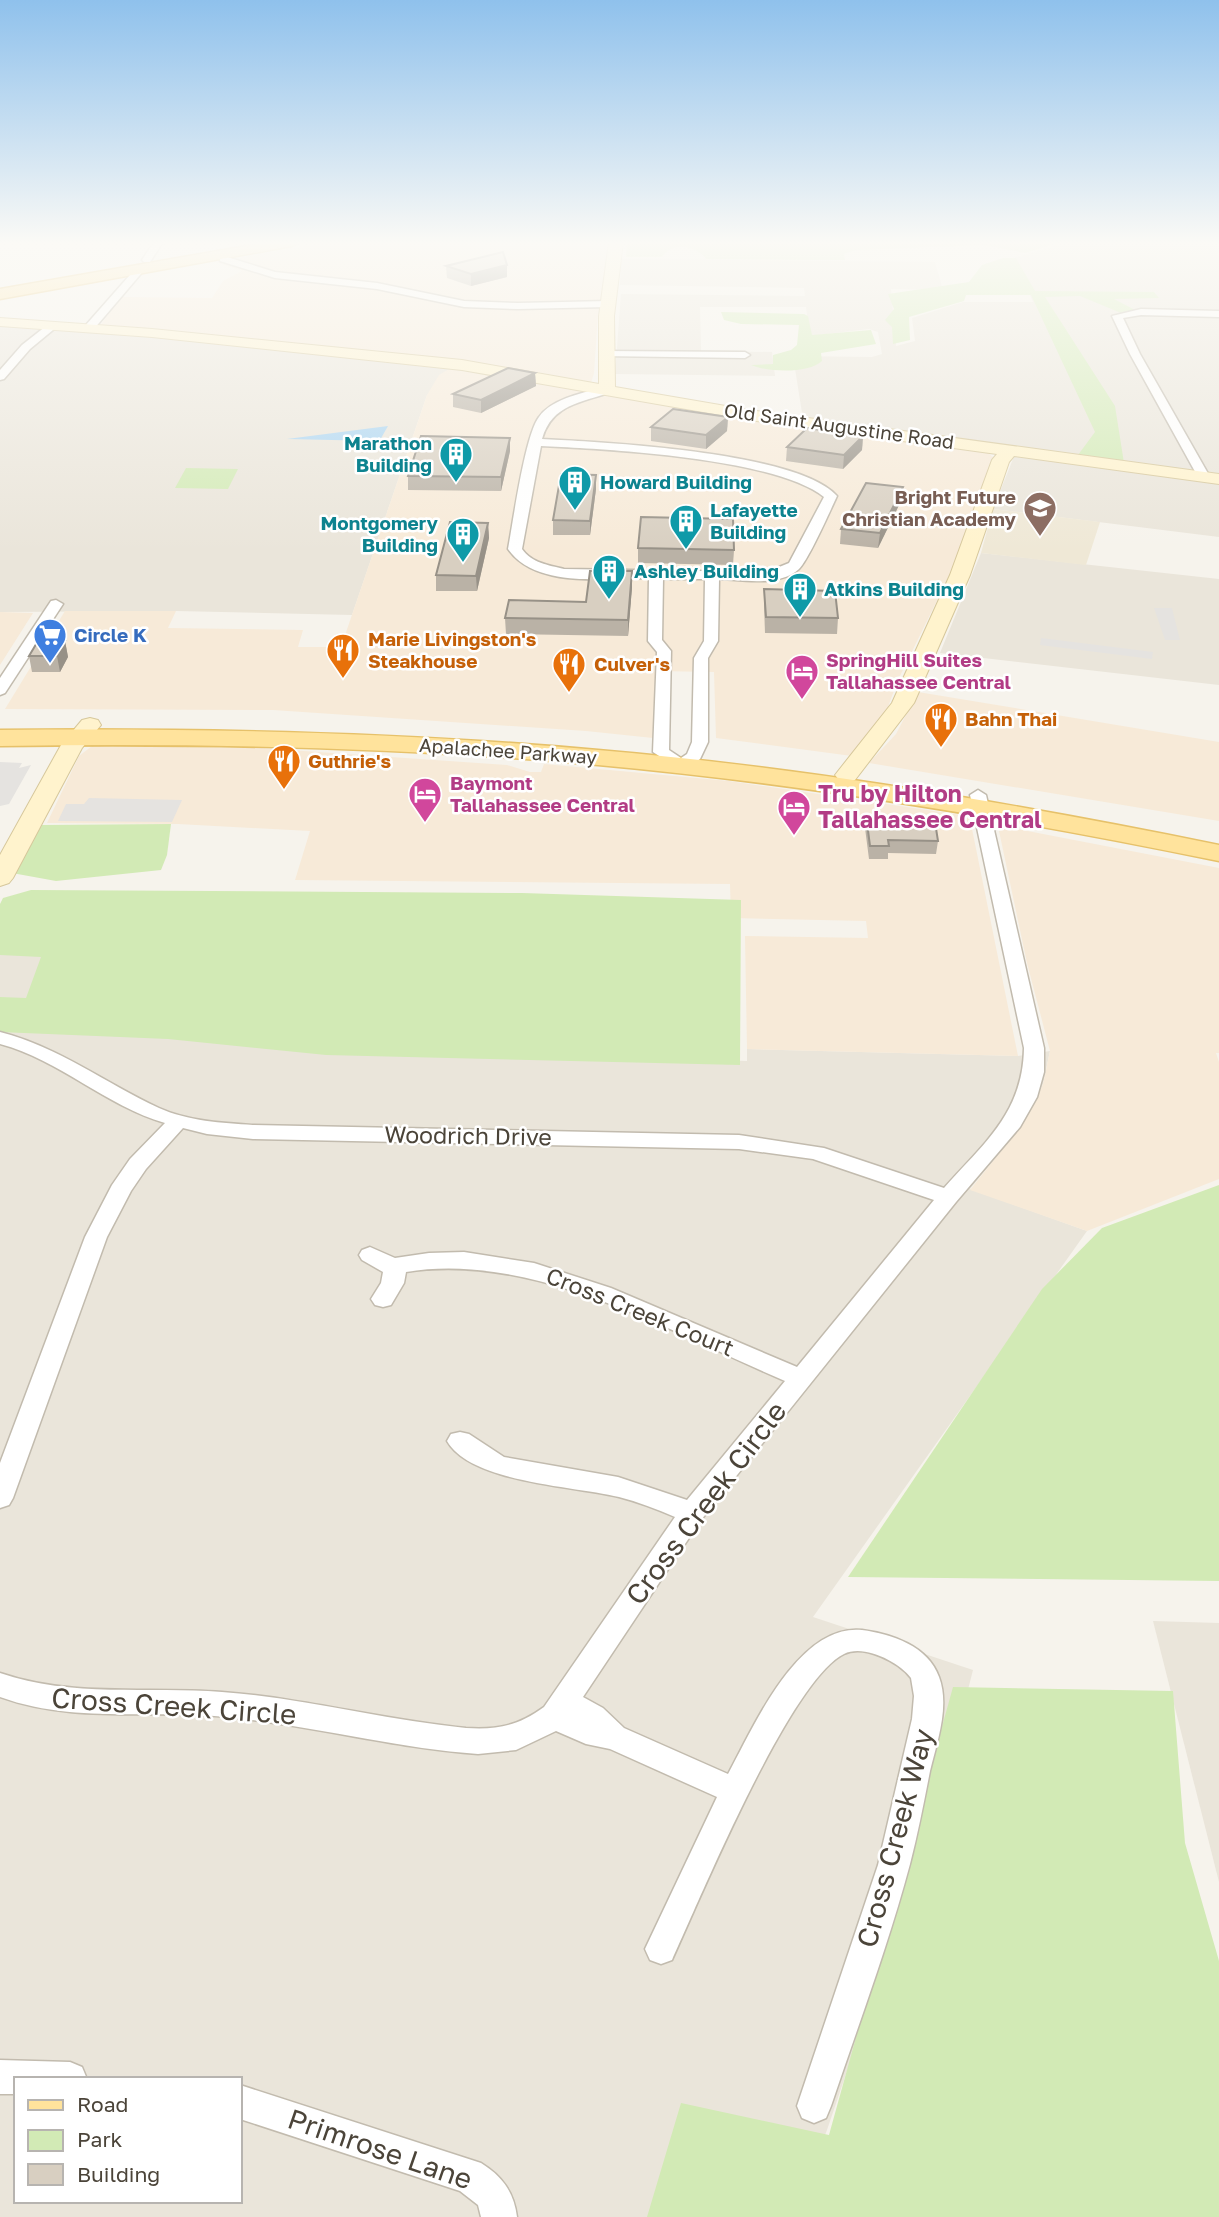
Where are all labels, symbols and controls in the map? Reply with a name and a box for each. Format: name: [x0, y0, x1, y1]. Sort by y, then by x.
street label: Old Saint Augustine Road: [723, 398, 956, 453]
place label: Marathon Building: [344, 431, 432, 476]
building icon: Marathon Building: [437, 435, 475, 484]
building icon: Howard Building: [556, 463, 594, 512]
place label: Howard Building: [600, 470, 752, 493]
place label: Bright Future Christian Academy: [842, 485, 1017, 530]
school or university icon: Bright Future Christian Academy: [1021, 489, 1059, 538]
place label: Lafayette Building: [710, 498, 798, 543]
building icon: Lafayette Building: [667, 502, 705, 551]
place label: Montgomery Building: [320, 511, 439, 556]
building icon: Montgomery Building: [444, 515, 482, 564]
building icon: Ashley Building: [590, 552, 628, 601]
place label: Ashley Building: [634, 559, 779, 582]
building icon: Atkins Building: [781, 570, 819, 619]
place label: Atkins Building: [824, 577, 964, 600]
supermarket icon: Circle K: [31, 616, 69, 665]
place label: Circle K: [74, 623, 147, 646]
place label: Marie Livingston's Steakhouse: [368, 627, 537, 672]
restaurant icon: Marie Livingston's Steakhouse: [324, 631, 362, 680]
restaurant icon: Culver's: [550, 645, 588, 694]
place label: SpringHill Suites Tallahassee Central: [826, 648, 1011, 693]
place label: Culver's: [594, 652, 671, 675]
hotel icon: SpringHill Suites Tallahassee Central: [783, 652, 821, 701]
restaurant icon: Bahn Thai: [922, 700, 960, 749]
place label: Bahn Thai: [965, 707, 1057, 730]
street label: Apalachee Parkway: [418, 733, 598, 768]
restaurant icon: Guthrie's: [265, 742, 303, 791]
place label: Guthrie's: [308, 749, 392, 772]
place label: Baymont Tallahassee Central: [450, 771, 635, 816]
hotel icon: Baymont Tallahassee Central: [406, 775, 444, 824]
place label: Tru by Hilton Tallahassee Central: [818, 779, 1042, 833]
hotel icon: Tru by Hilton Tallahassee Central: [775, 788, 813, 837]
street label: Woodrich Drive: [384, 1120, 552, 1150]
street label: Cross Creek Court: [542, 1261, 738, 1362]
street label: Cross Creek Circle: [619, 1395, 793, 1611]
street label: Cross Creek Circle: [50, 1680, 298, 1731]
street label: Cross Creek Way: [849, 1725, 940, 1951]
legend: [14, 2077, 242, 2203]
text: Road: [77, 2091, 128, 2117]
street label: Primrose Lane: [284, 2102, 477, 2195]
text: Park: [77, 2126, 123, 2152]
text: Building: [77, 2161, 160, 2187]

